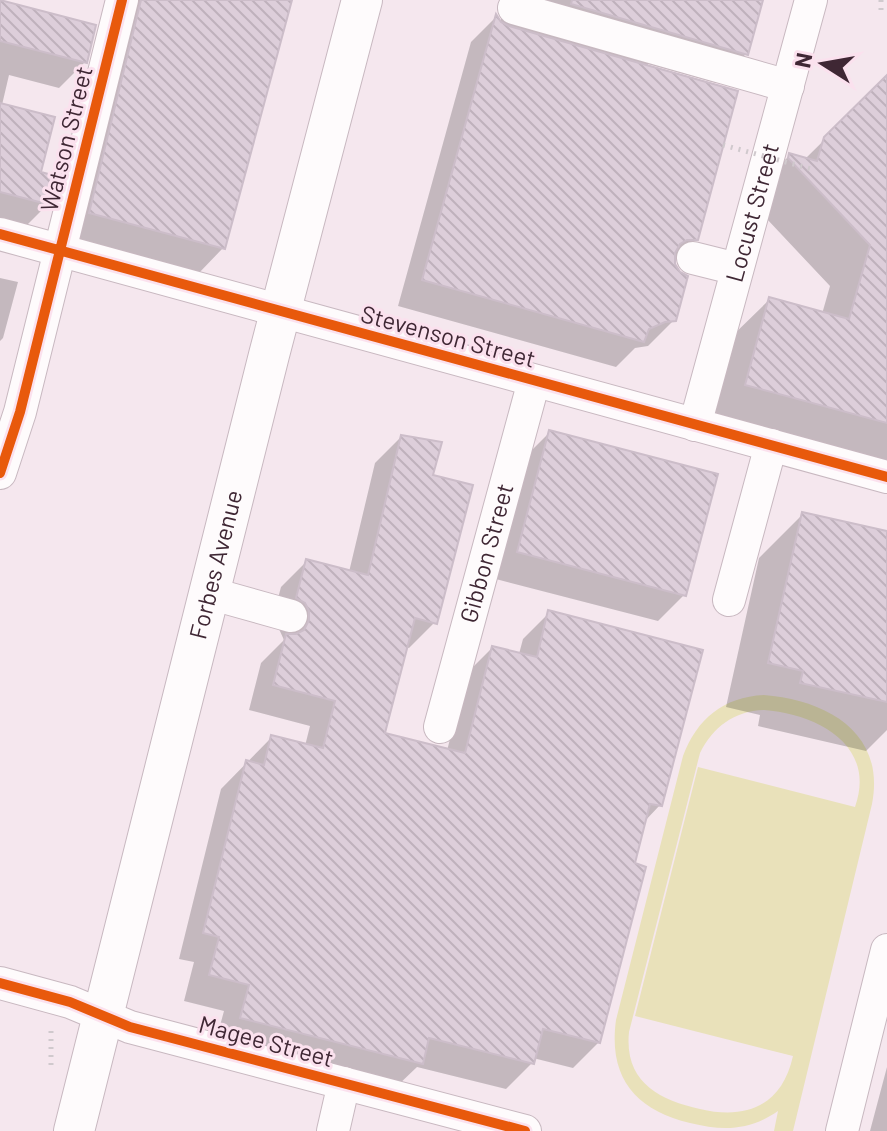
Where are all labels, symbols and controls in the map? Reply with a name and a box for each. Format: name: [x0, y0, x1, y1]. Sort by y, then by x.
north arrow: [783, 24, 863, 104]
text: N: [788, 50, 817, 70]
street label: Watson Street: [33, 63, 98, 214]
street label: Locust Street: [719, 140, 784, 285]
street label: Stevenson Street: [358, 298, 539, 373]
street label: Gibbon Street: [453, 480, 519, 626]
street label: Forbes Avenue: [182, 487, 248, 642]
street label: Magee Street: [196, 1009, 337, 1072]

